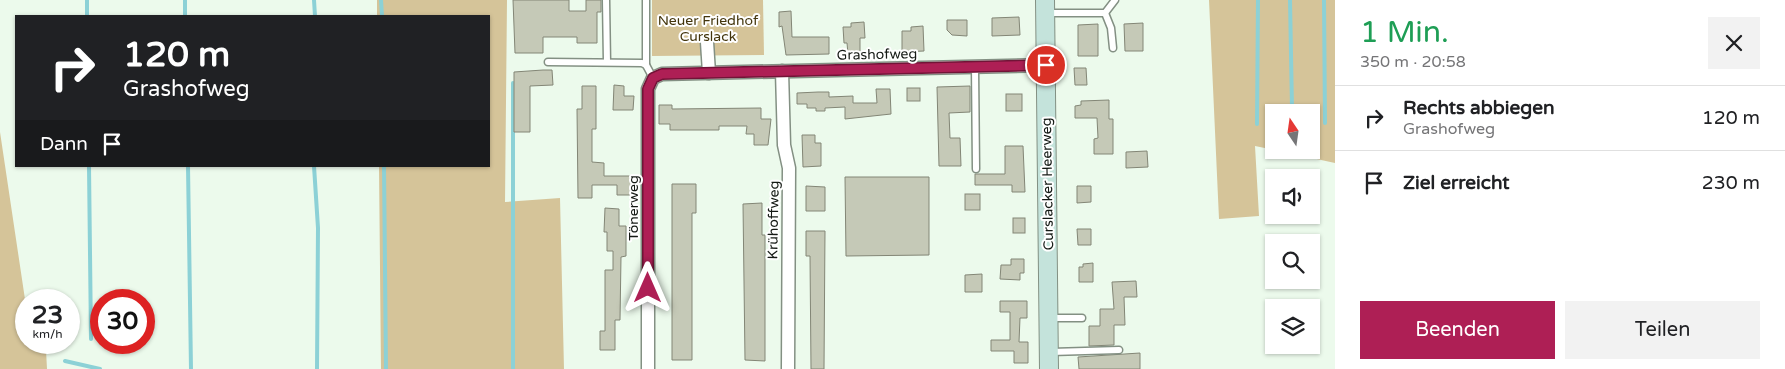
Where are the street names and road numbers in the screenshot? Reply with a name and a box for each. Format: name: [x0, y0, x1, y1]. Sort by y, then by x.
street label: Grashofweg: [837, 45, 917, 64]
street label: Curslacker Heerweg: [1038, 117, 1057, 251]
street label: Tönerweg: [625, 175, 642, 241]
street label: Krühoffweg: [764, 180, 783, 260]

